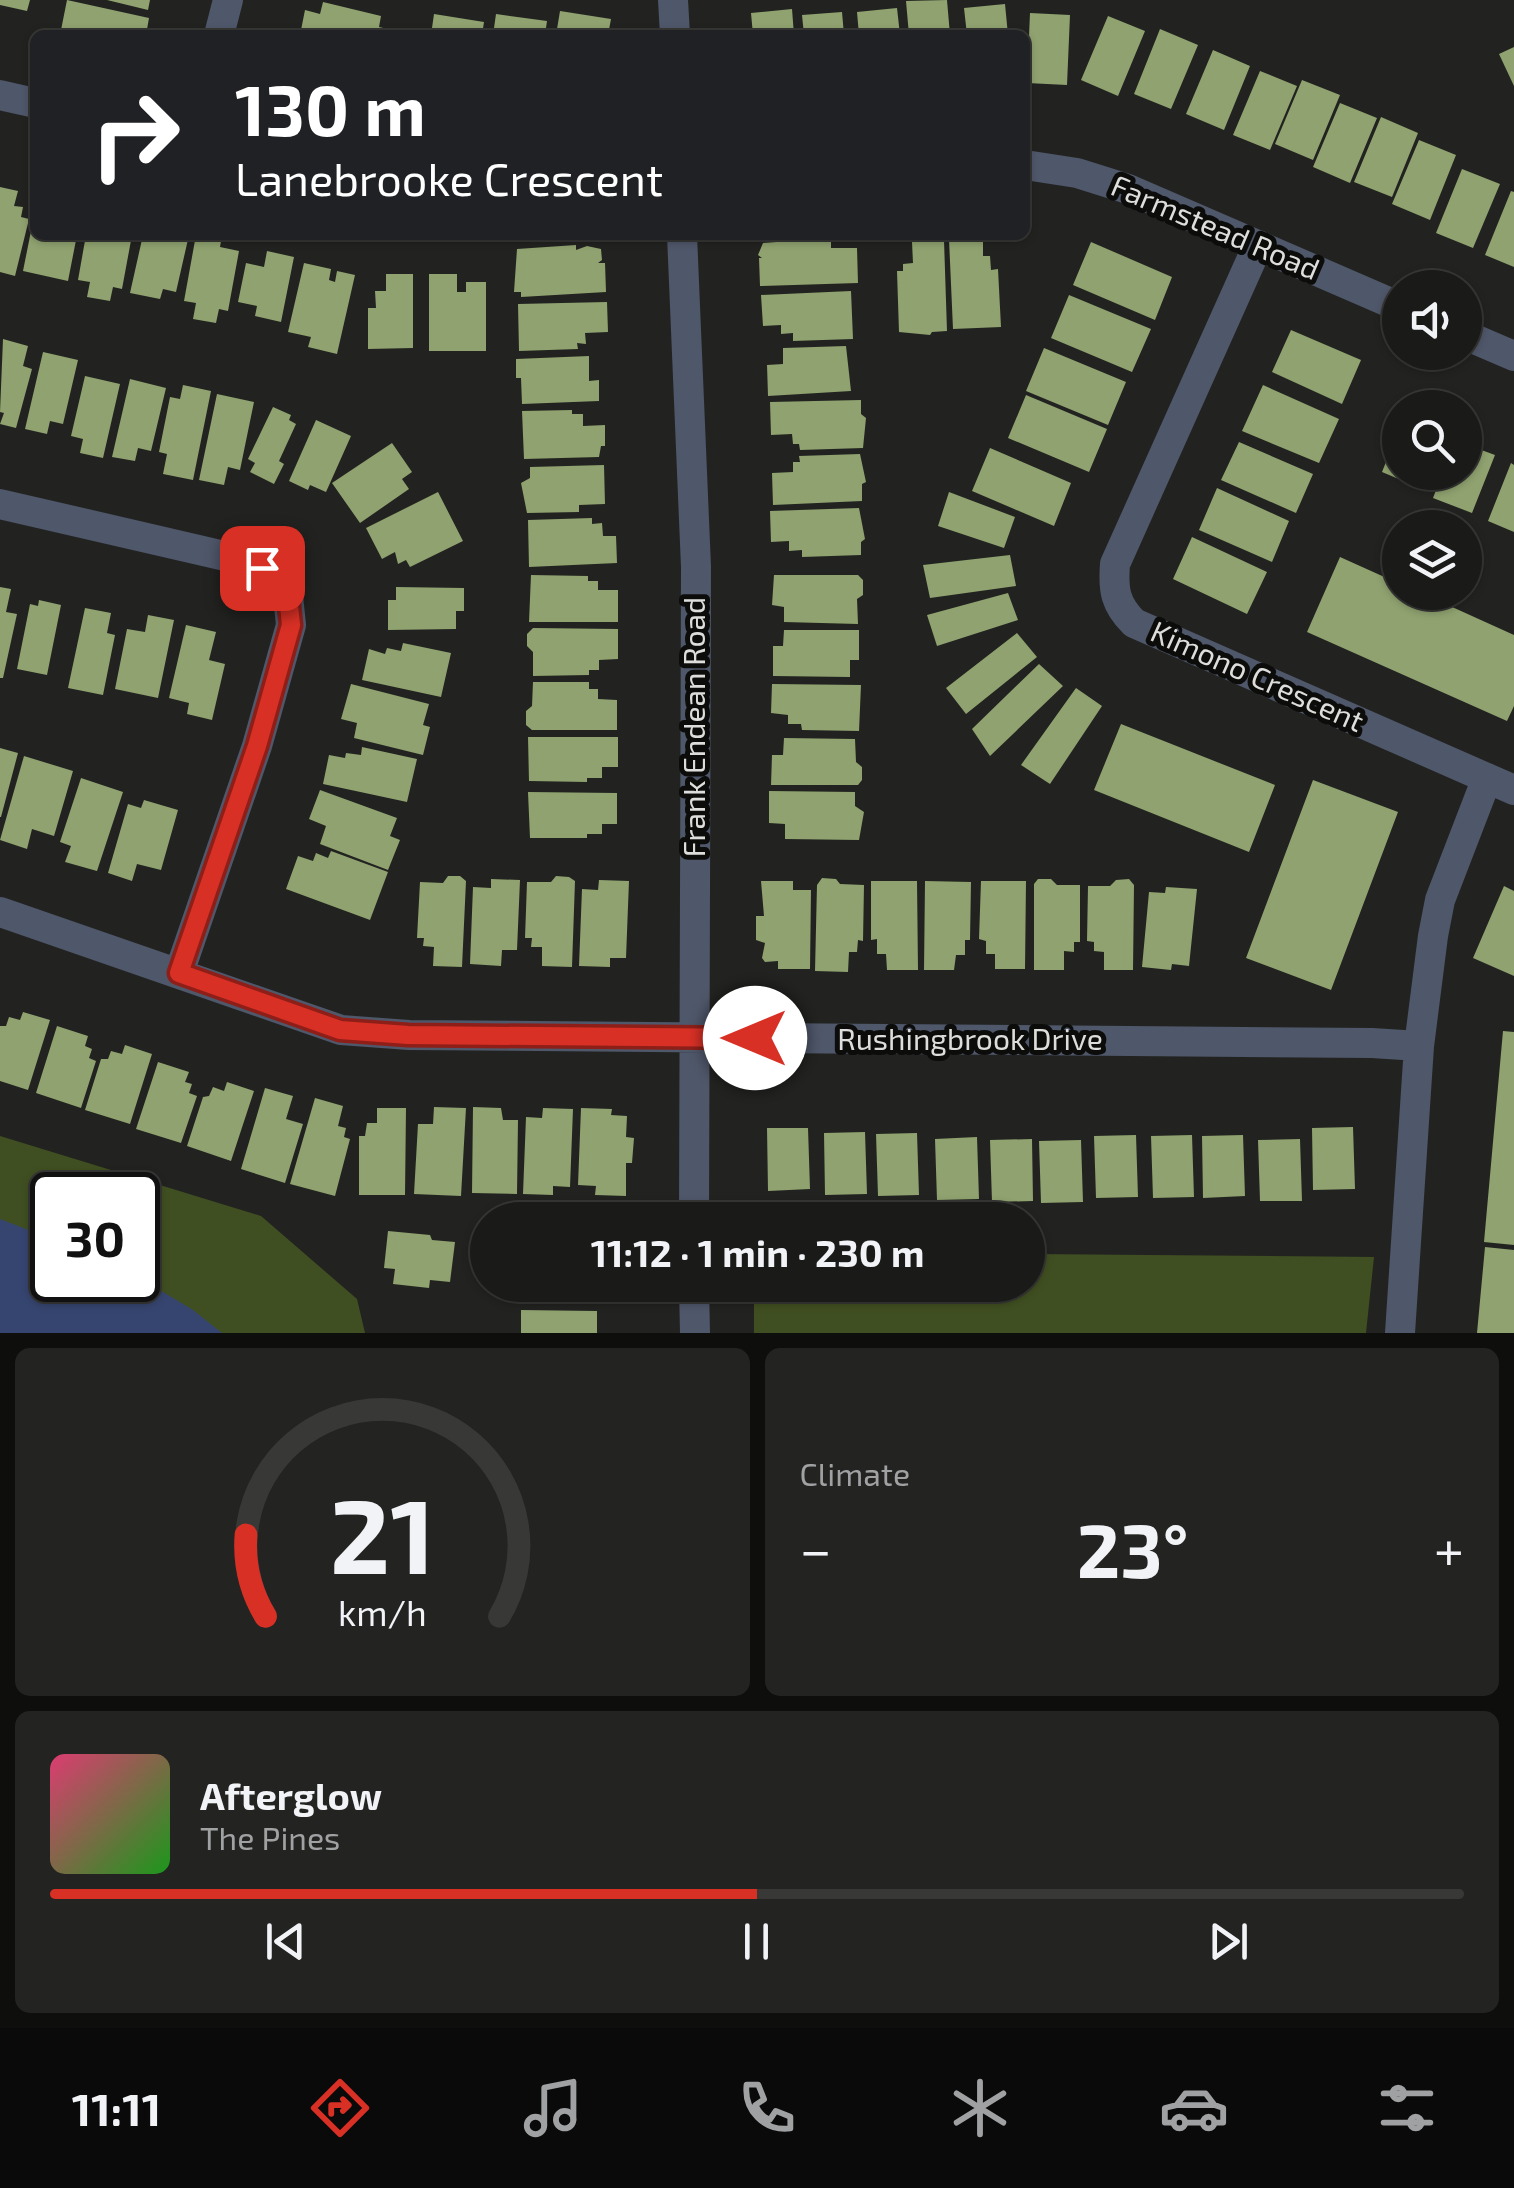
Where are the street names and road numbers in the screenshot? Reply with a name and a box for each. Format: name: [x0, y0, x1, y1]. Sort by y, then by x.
street label: Farmstead Road: [1106, 166, 1325, 286]
street label: Frank Endean Road: [675, 597, 711, 857]
street label: Kimono Crescent: [1146, 612, 1370, 738]
street label: Rushingbrook Drive: [837, 1020, 1103, 1056]

